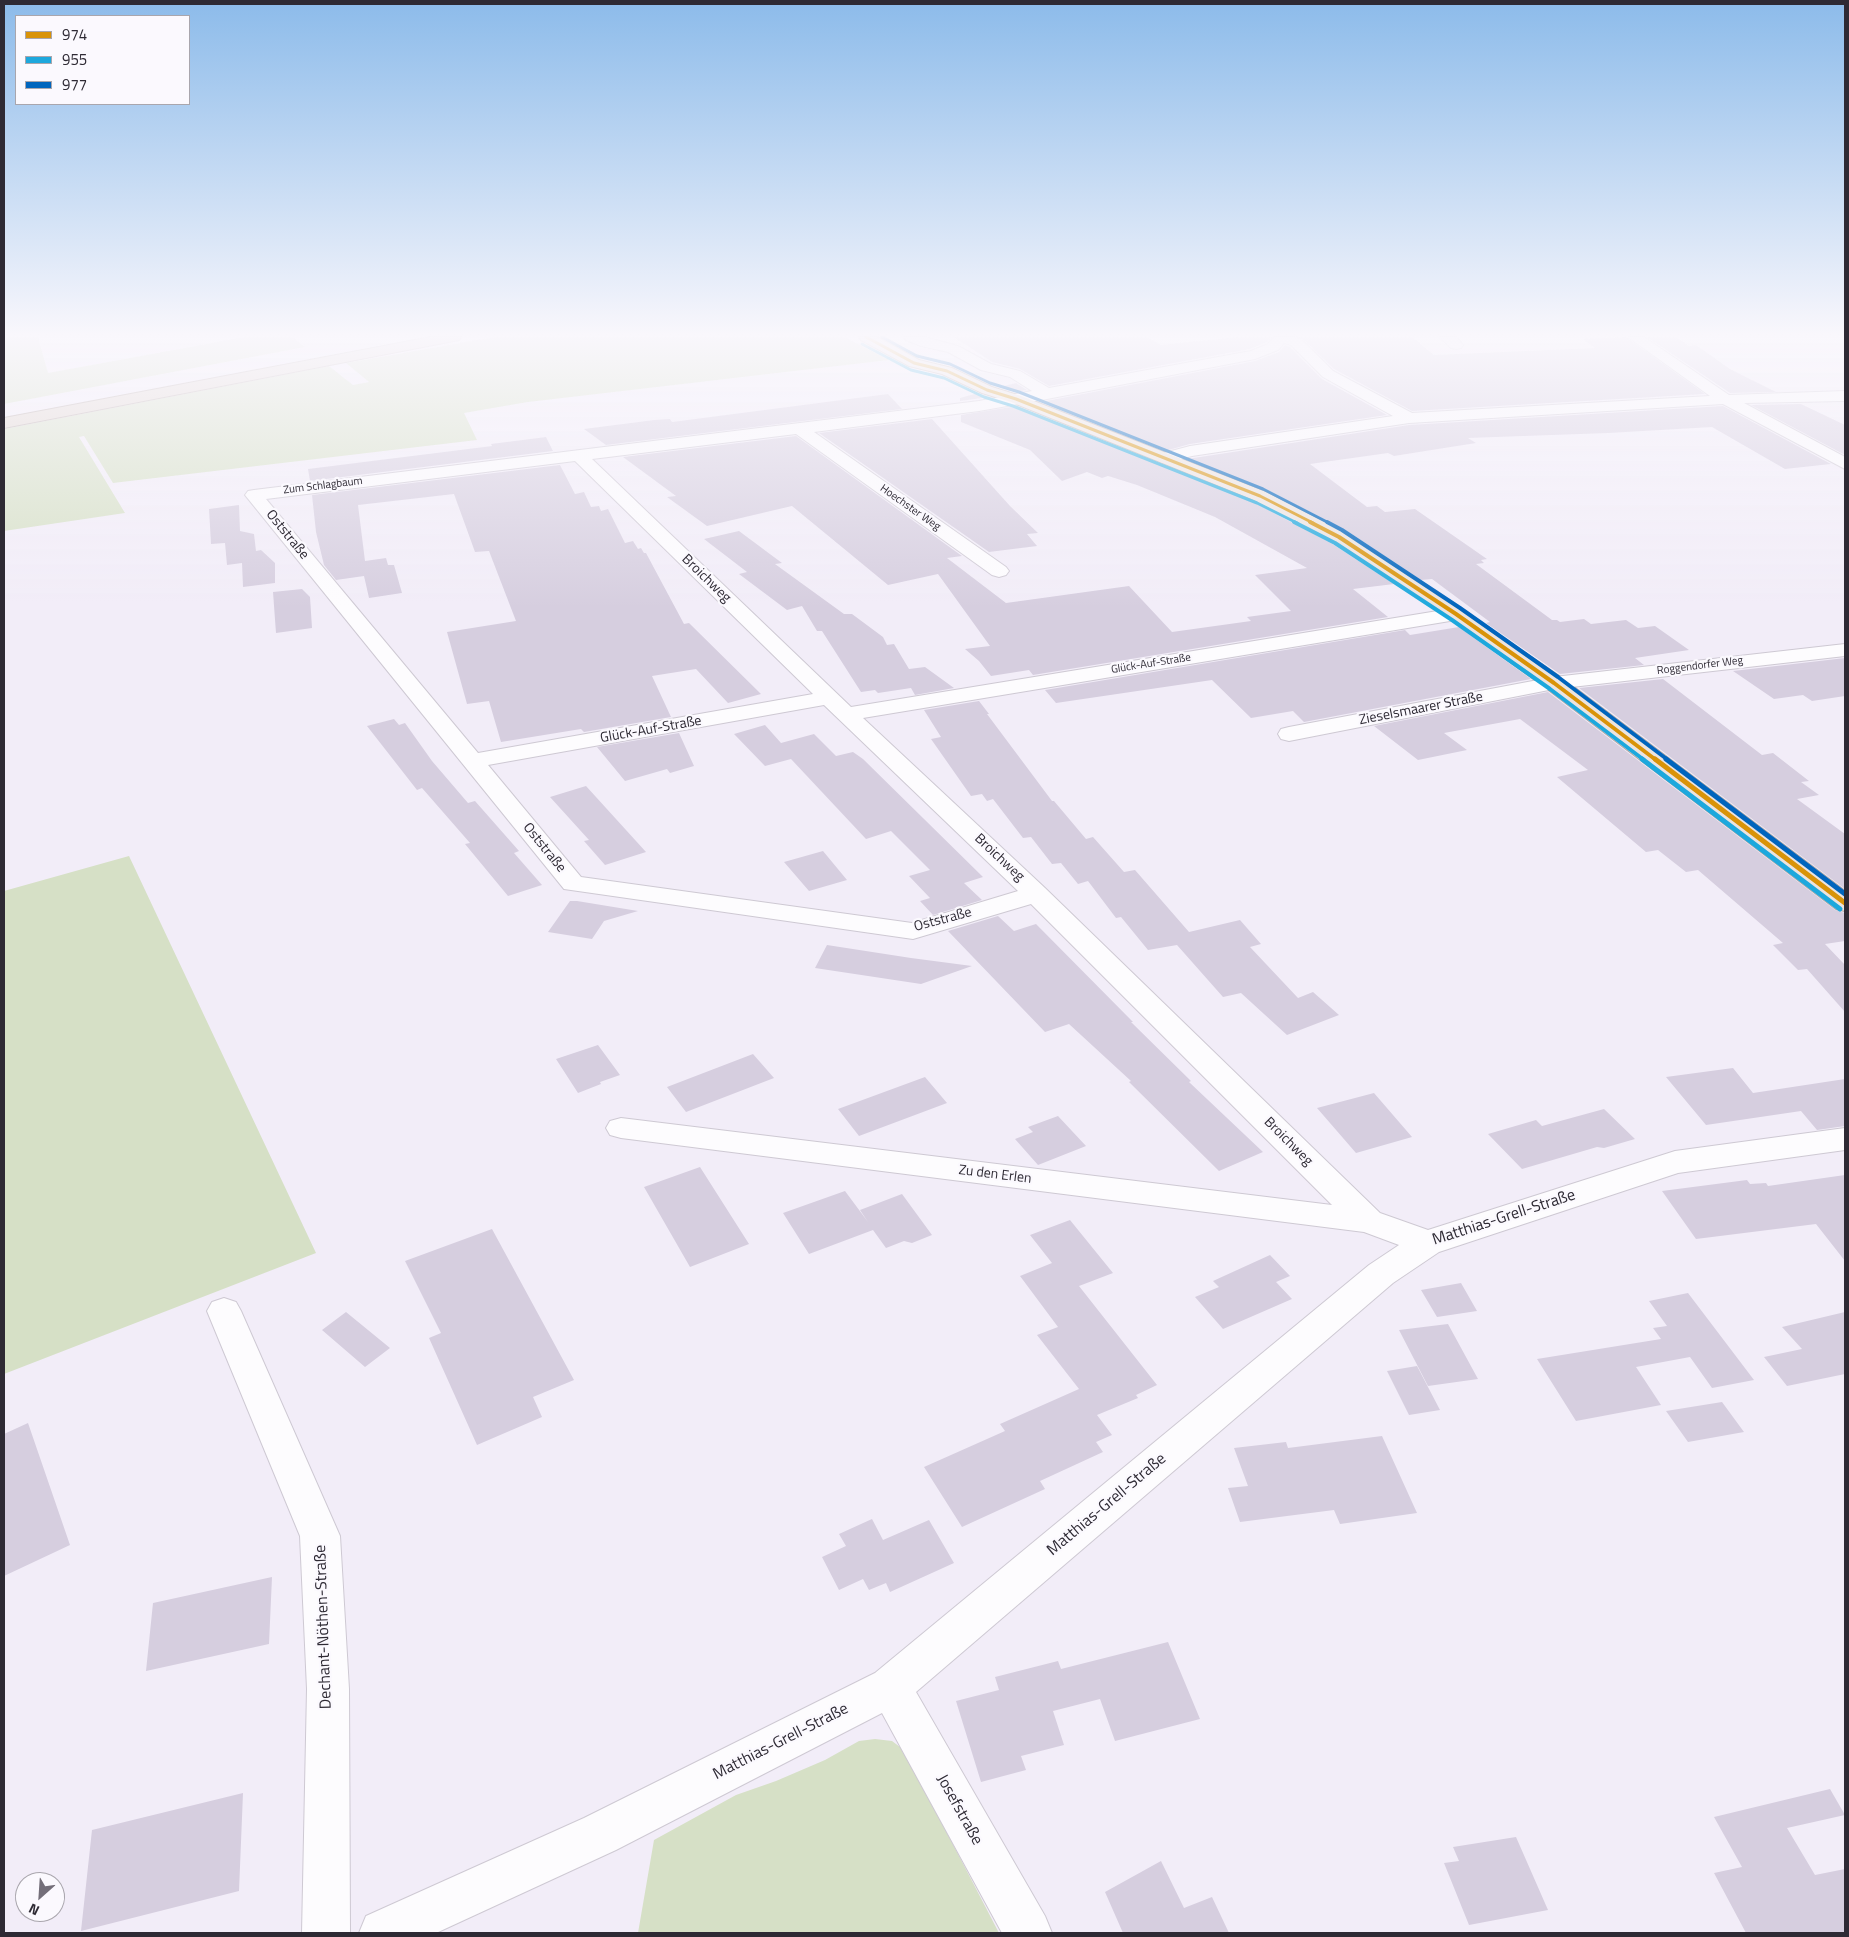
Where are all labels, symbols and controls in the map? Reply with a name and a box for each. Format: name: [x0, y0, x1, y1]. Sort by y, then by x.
legend: [15, 15, 190, 105]
text: 974: [62, 23, 87, 46]
text: 955: [62, 48, 87, 71]
text: 977: [62, 73, 87, 96]
street label: Zum Schlagbaum: [283, 475, 363, 497]
street label: Hoechster Weg: [877, 482, 943, 534]
street label: Oststraße: [262, 507, 312, 563]
street label: Broichweg: [678, 551, 734, 607]
street label: Glück-Auf-Straße: [1110, 651, 1192, 677]
street label: Roggendorfer Weg: [1656, 654, 1744, 678]
street label: Zieselsmaarer Straße: [1358, 689, 1484, 729]
street label: Glück-Auf-Straße: [599, 713, 703, 747]
street label: Oststraße: [519, 820, 569, 876]
street label: Broichweg: [971, 831, 1027, 885]
street label: Oststraße: [912, 904, 974, 936]
street label: Broichweg: [1260, 1114, 1316, 1170]
street label: Zu den Erlen: [958, 1162, 1032, 1188]
street label: Matthias-Grell-Straße: [1430, 1186, 1578, 1250]
street label: Matthias-Grell-Straße: [1044, 1450, 1170, 1560]
street label: Dechant-Nöthen-Straße: [312, 1545, 336, 1709]
street label: Matthias-Grell-Straße: [710, 1700, 852, 1784]
street label: Josefstraße: [932, 1771, 986, 1849]
north arrow: [15, 1872, 65, 1922]
text: N: [25, 1898, 43, 1922]

